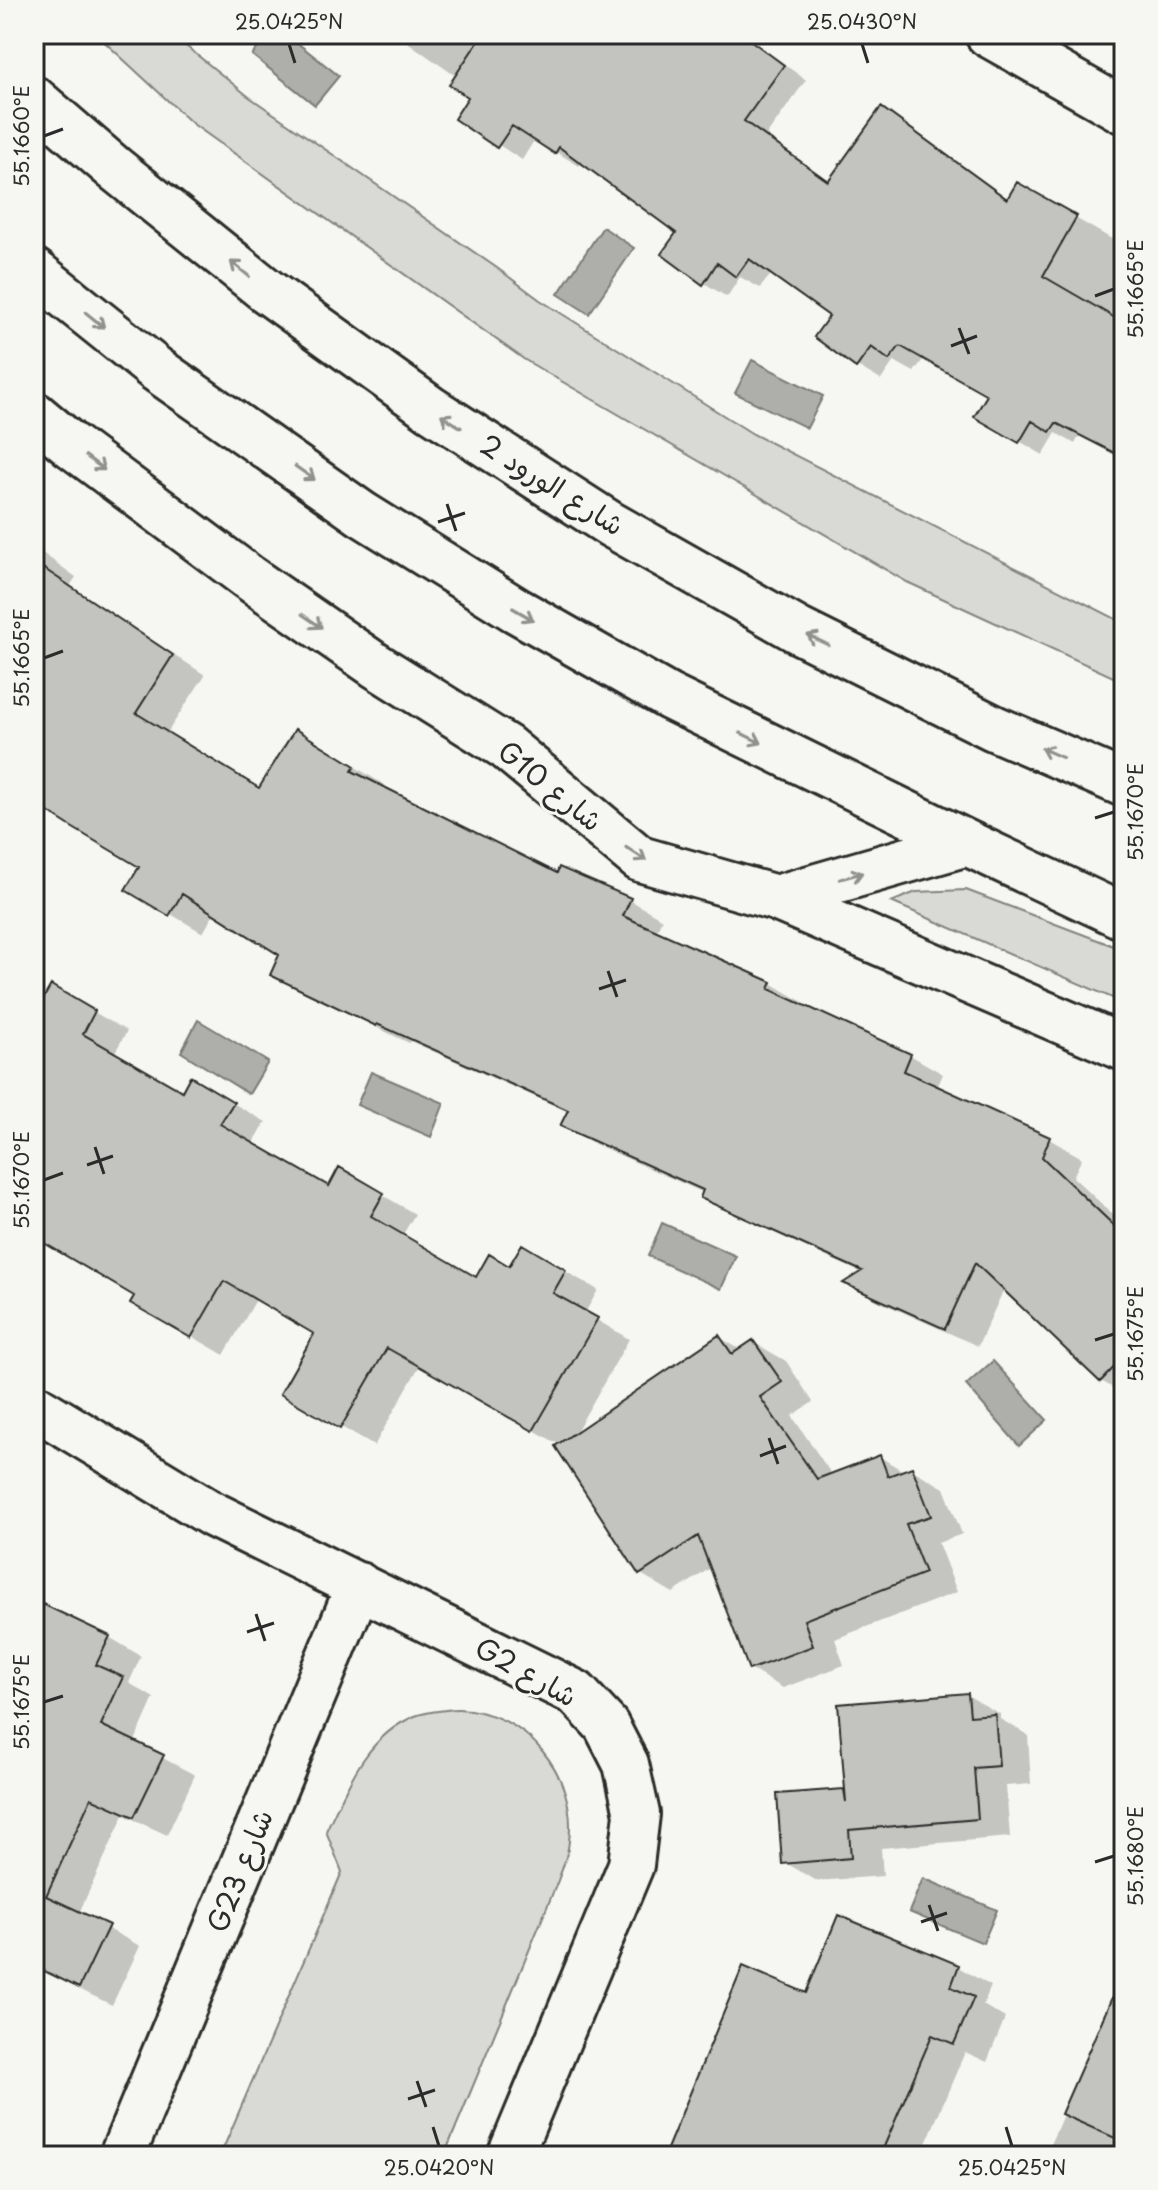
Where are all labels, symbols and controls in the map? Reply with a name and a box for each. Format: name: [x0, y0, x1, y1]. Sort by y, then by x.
text: 25.0425°N: [235, 6, 343, 36]
text: 25.0430°N: [807, 6, 917, 36]
text: 55.1660°E: [6, 85, 36, 187]
text: 55.1665°E: [1120, 239, 1150, 339]
one-way arrow: [230, 260, 251, 278]
one-way arrow: [84, 311, 105, 328]
one-way arrow: [440, 413, 463, 429]
street label: شارع الورود 2: [472, 422, 633, 545]
one-way arrow: [84, 454, 105, 471]
one-way arrow: [293, 465, 315, 481]
one-way arrow: [511, 606, 534, 622]
text: 55.1665°E: [6, 608, 36, 708]
one-way arrow: [300, 613, 322, 630]
one-way arrow: [807, 632, 831, 648]
street label: G10 شارع: [489, 729, 613, 841]
one-way arrow: [739, 731, 763, 746]
one-way arrow: [1041, 745, 1065, 760]
text: 55.1670°E: [1120, 763, 1150, 861]
one-way arrow: [625, 845, 647, 862]
one-way arrow: [838, 868, 864, 883]
text: 55.1670°E: [6, 1131, 36, 1229]
text: 55.1675°E: [1120, 1286, 1150, 1382]
street label: G2 شارع: [468, 1625, 586, 1716]
text: 55.1675°E: [6, 1654, 36, 1750]
street label: G23 شارع: [194, 1802, 283, 1939]
text: 55.1680°E: [1120, 1806, 1150, 1906]
text: 25.0420°N: [384, 2152, 494, 2182]
text: 25.0425°N: [958, 2152, 1066, 2182]

